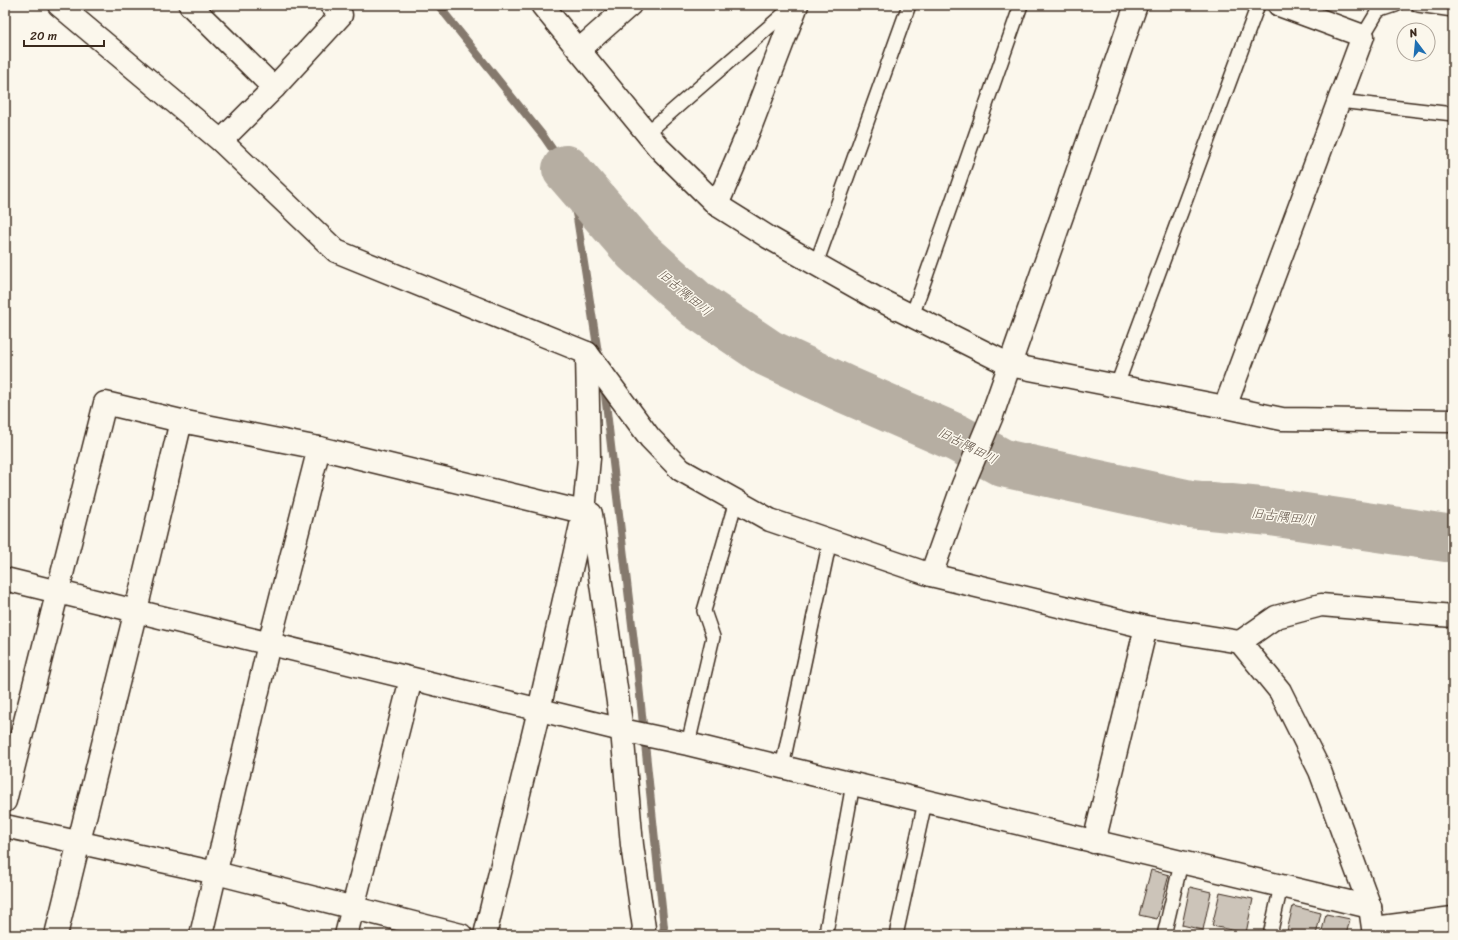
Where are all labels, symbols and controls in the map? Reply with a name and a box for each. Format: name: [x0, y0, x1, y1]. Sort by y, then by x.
scale bar: [24, 22, 104, 48]
north arrow: [1396, 22, 1436, 62]
text: N: [1406, 23, 1420, 43]
text: 20 m: [30, 25, 57, 47]
water label: 旧古隅田川: [652, 263, 717, 322]
water label: 旧古隅田川: [934, 420, 1002, 470]
water label: 旧古隅田川: [1249, 501, 1317, 532]

